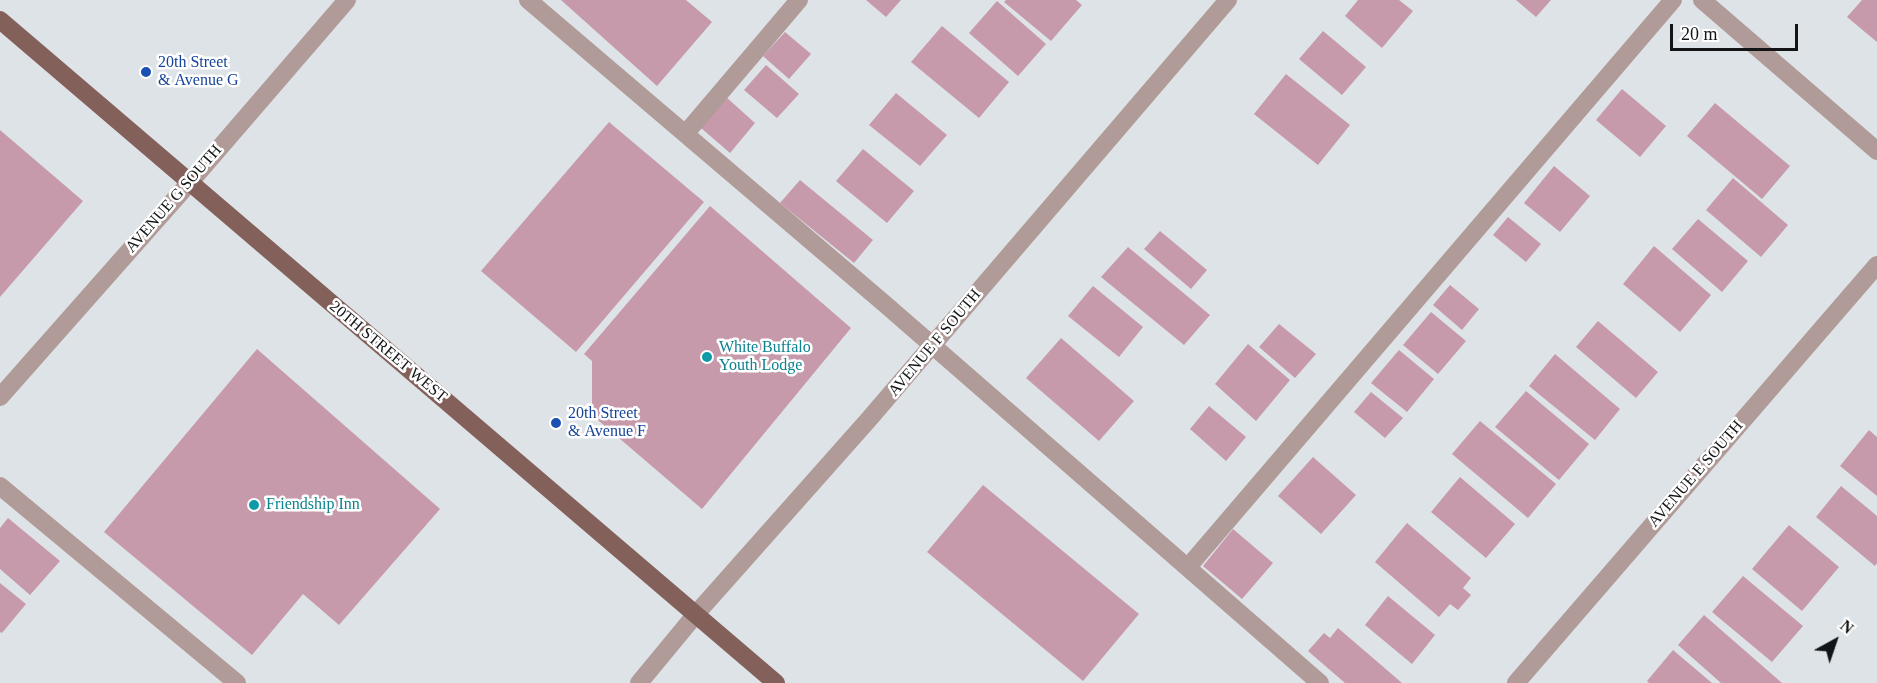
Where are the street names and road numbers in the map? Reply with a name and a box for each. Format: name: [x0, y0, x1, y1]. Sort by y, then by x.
street label: AVENUE G SOUTH: [122, 141, 226, 257]
street label: AVENUE F SOUTH: [885, 286, 985, 400]
street label: 20TH STREET WEST: [325, 297, 451, 407]
street label: AVENUE E SOUTH: [1645, 417, 1747, 531]

